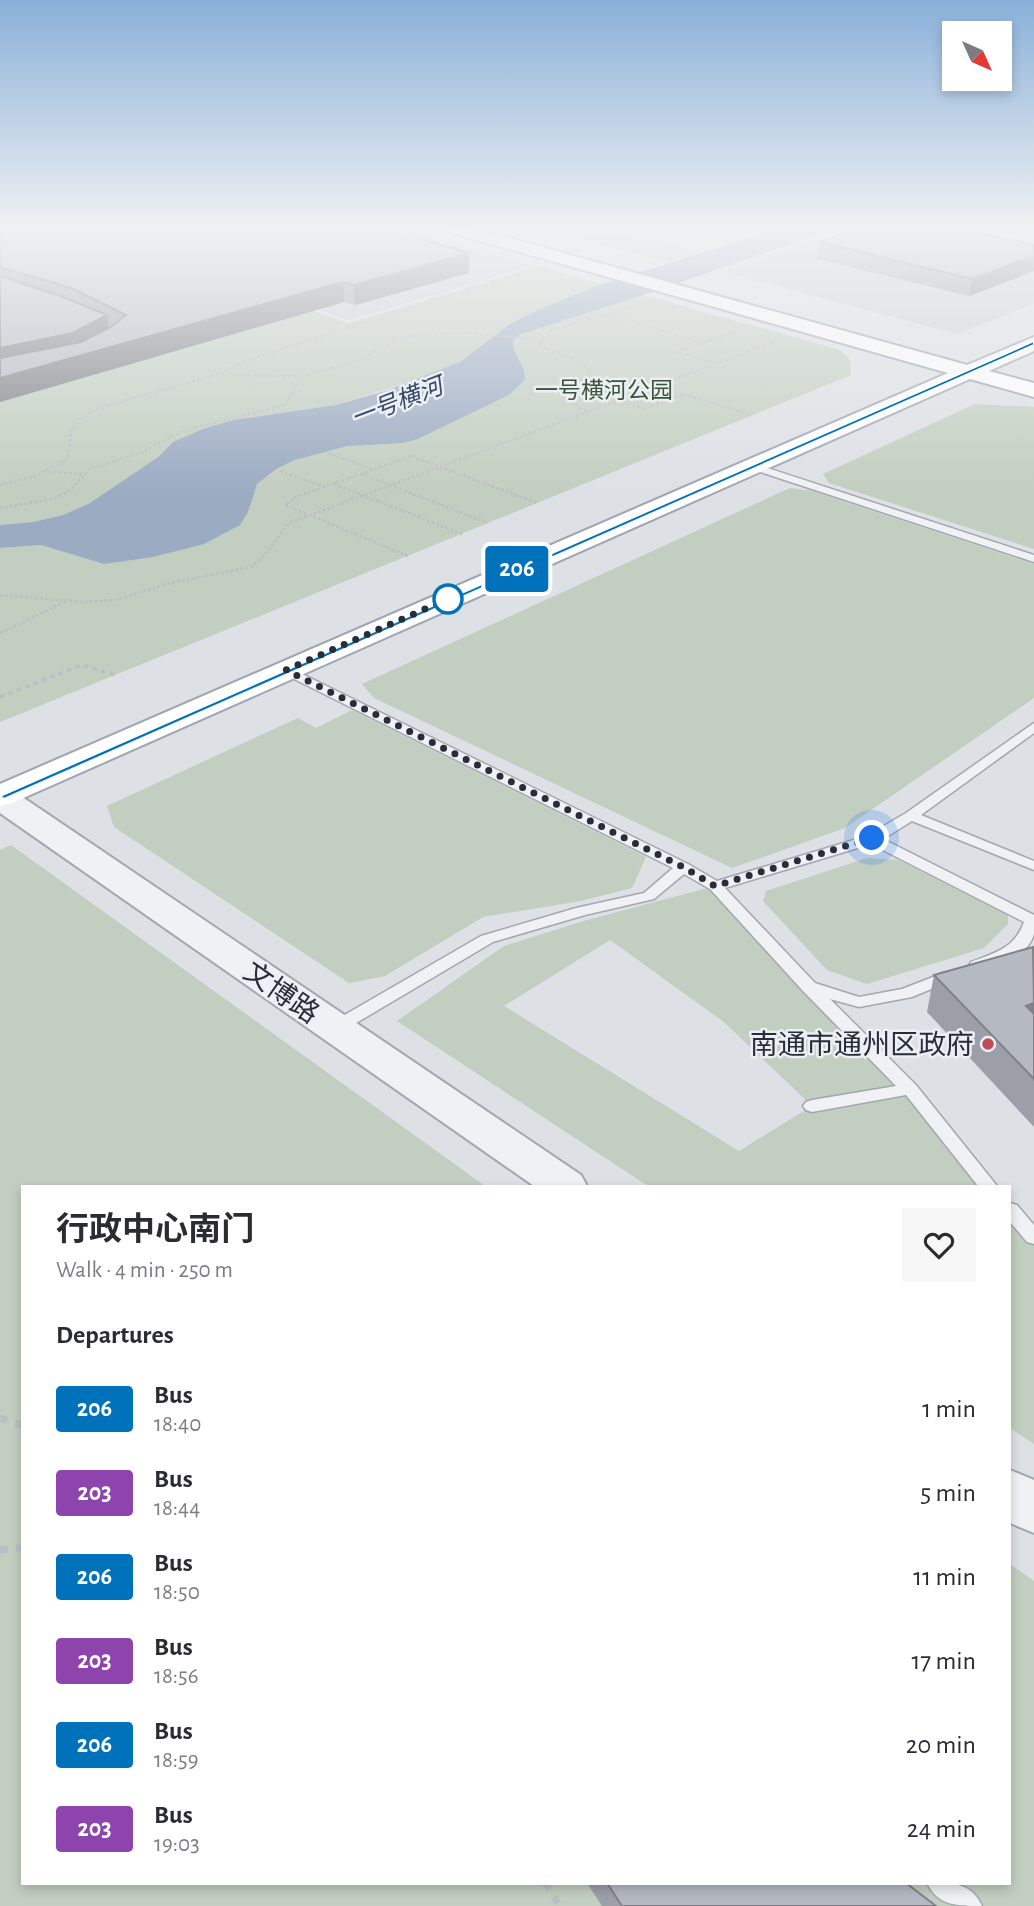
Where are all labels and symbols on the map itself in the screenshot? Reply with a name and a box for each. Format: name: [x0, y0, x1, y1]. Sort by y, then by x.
north arrow: [942, 21, 1012, 91]
water label: 一号横河: [348, 371, 450, 431]
park label: 一号横河公园: [535, 378, 673, 403]
line badge: 206: [477, 546, 557, 592]
unlabelled marker: [433, 584, 463, 614]
your location: [854, 820, 889, 855]
street label: 文博路: [238, 956, 324, 1029]
place label: 南通市通州区政府: [750, 1030, 974, 1060]
marker: 南通市通州区政府: [980, 1036, 996, 1052]

